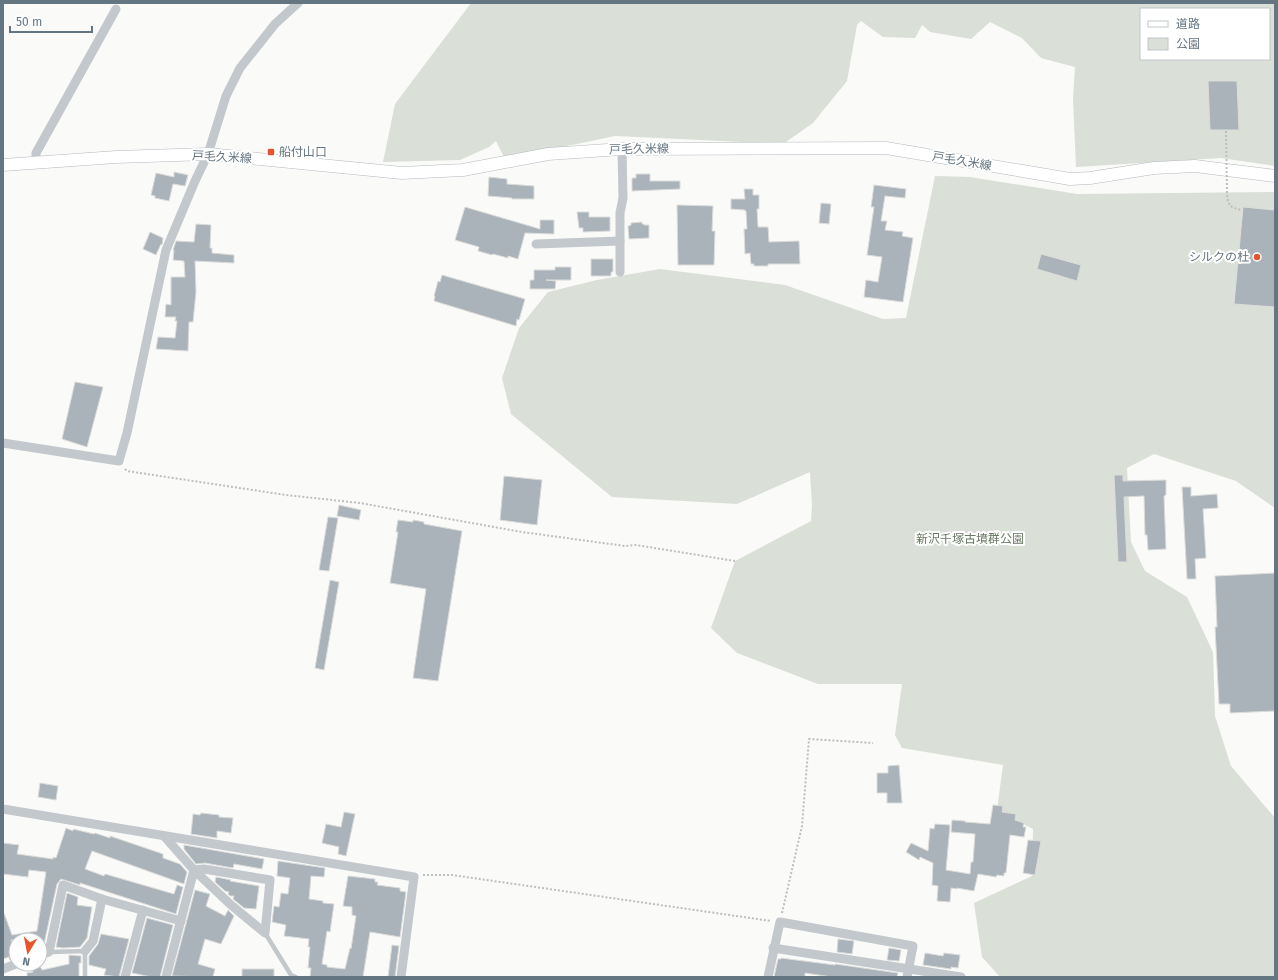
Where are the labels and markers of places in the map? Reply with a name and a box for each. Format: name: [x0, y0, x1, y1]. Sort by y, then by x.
place label: 船付山口: [279, 145, 327, 159]
marker: 船付山口: [266, 147, 276, 157]
place label: シルクの杜: [1189, 250, 1249, 264]
marker: シルクの杜: [1252, 252, 1262, 262]

